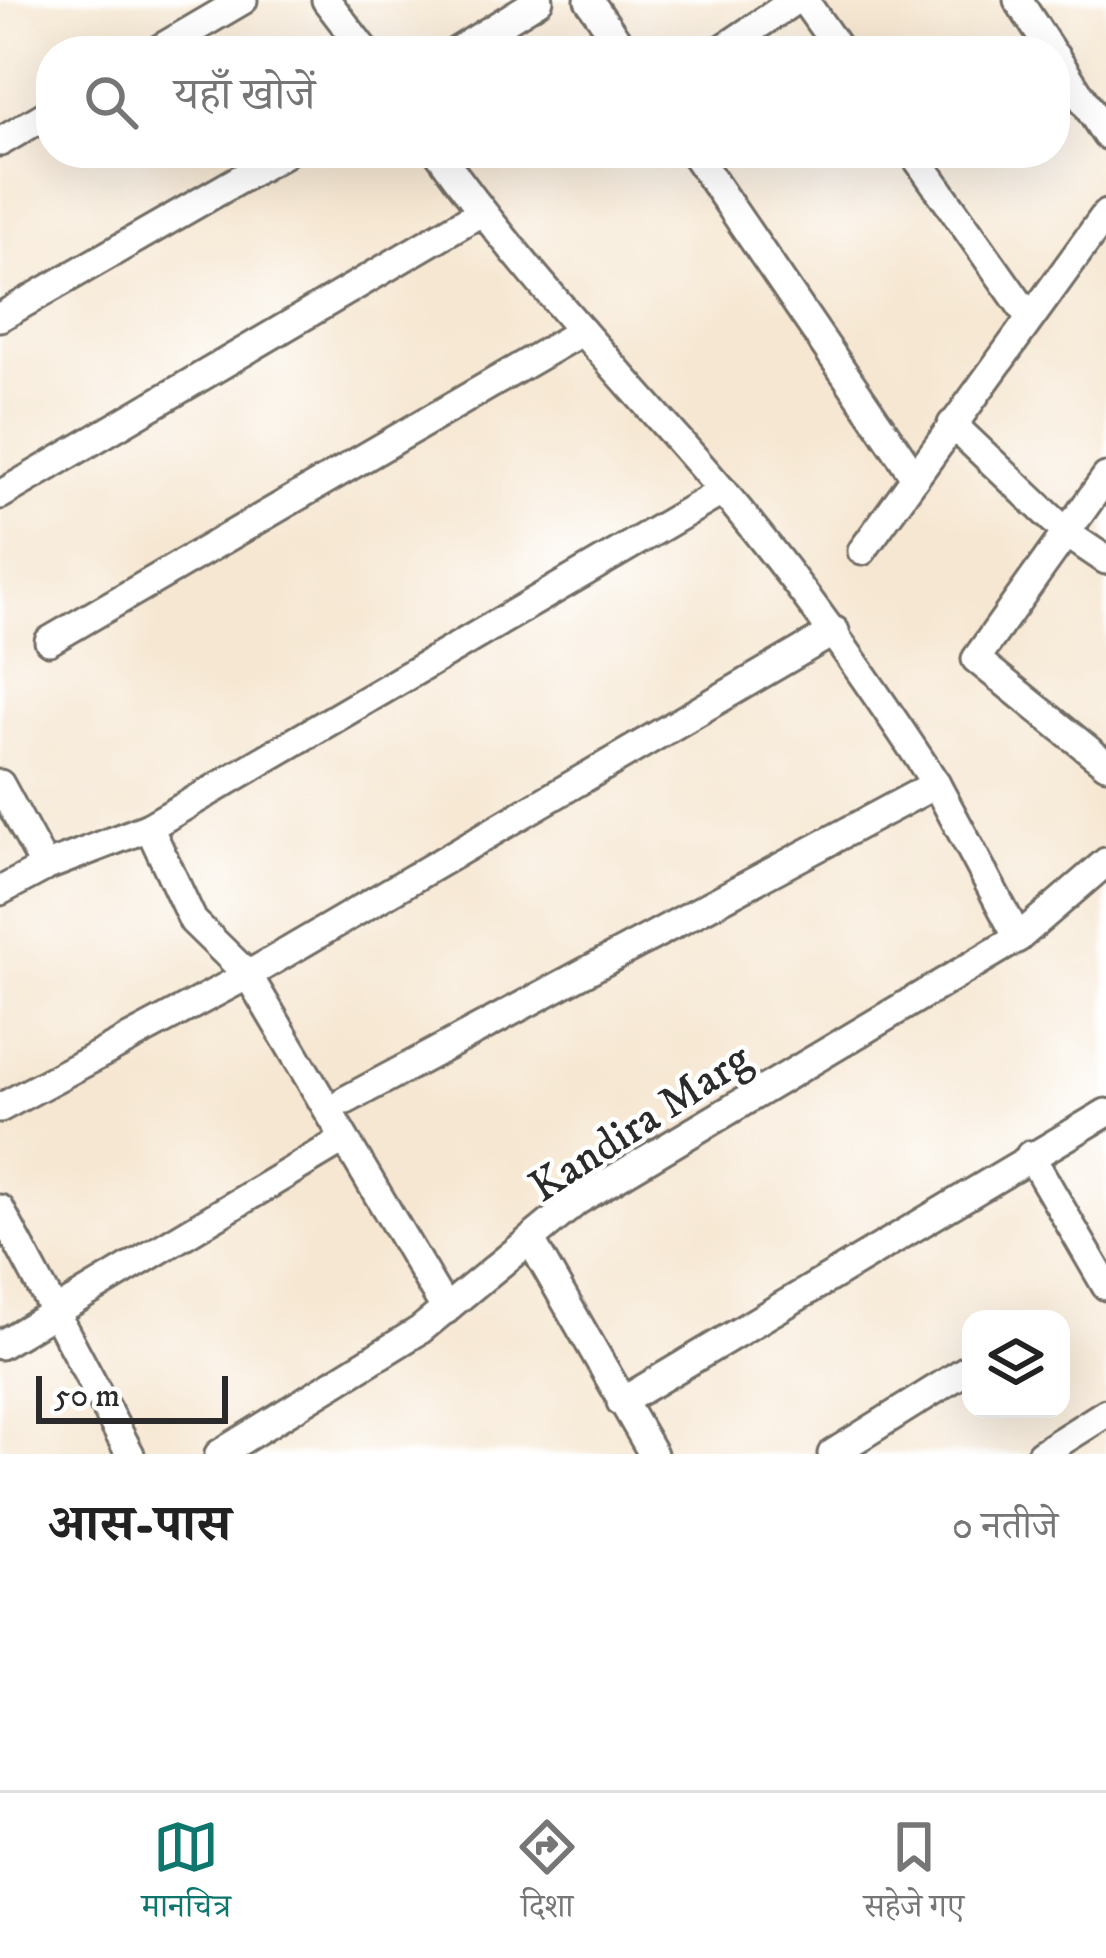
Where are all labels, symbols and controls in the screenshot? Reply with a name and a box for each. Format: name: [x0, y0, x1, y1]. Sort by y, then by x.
search box: [36, 36, 1070, 168]
text: यहाँ खोजें: [174, 68, 315, 124]
icon: search: [78, 69, 144, 135]
street label: Kandira Marg: [519, 1031, 762, 1216]
map controls: [962, 1310, 1070, 1418]
button: layers: [962, 1310, 1070, 1418]
scale bar: [36, 1370, 228, 1423]
text: 50 m: [54, 1376, 120, 1417]
text: आस-पास: [48, 1493, 231, 1557]
text: 0 नतीजे: [952, 1502, 1058, 1551]
tab: मानचित्र: [142, 1814, 231, 1938]
tab: दिशा: [514, 1814, 580, 1938]
tab: सहेजे गए: [863, 1814, 964, 1938]

